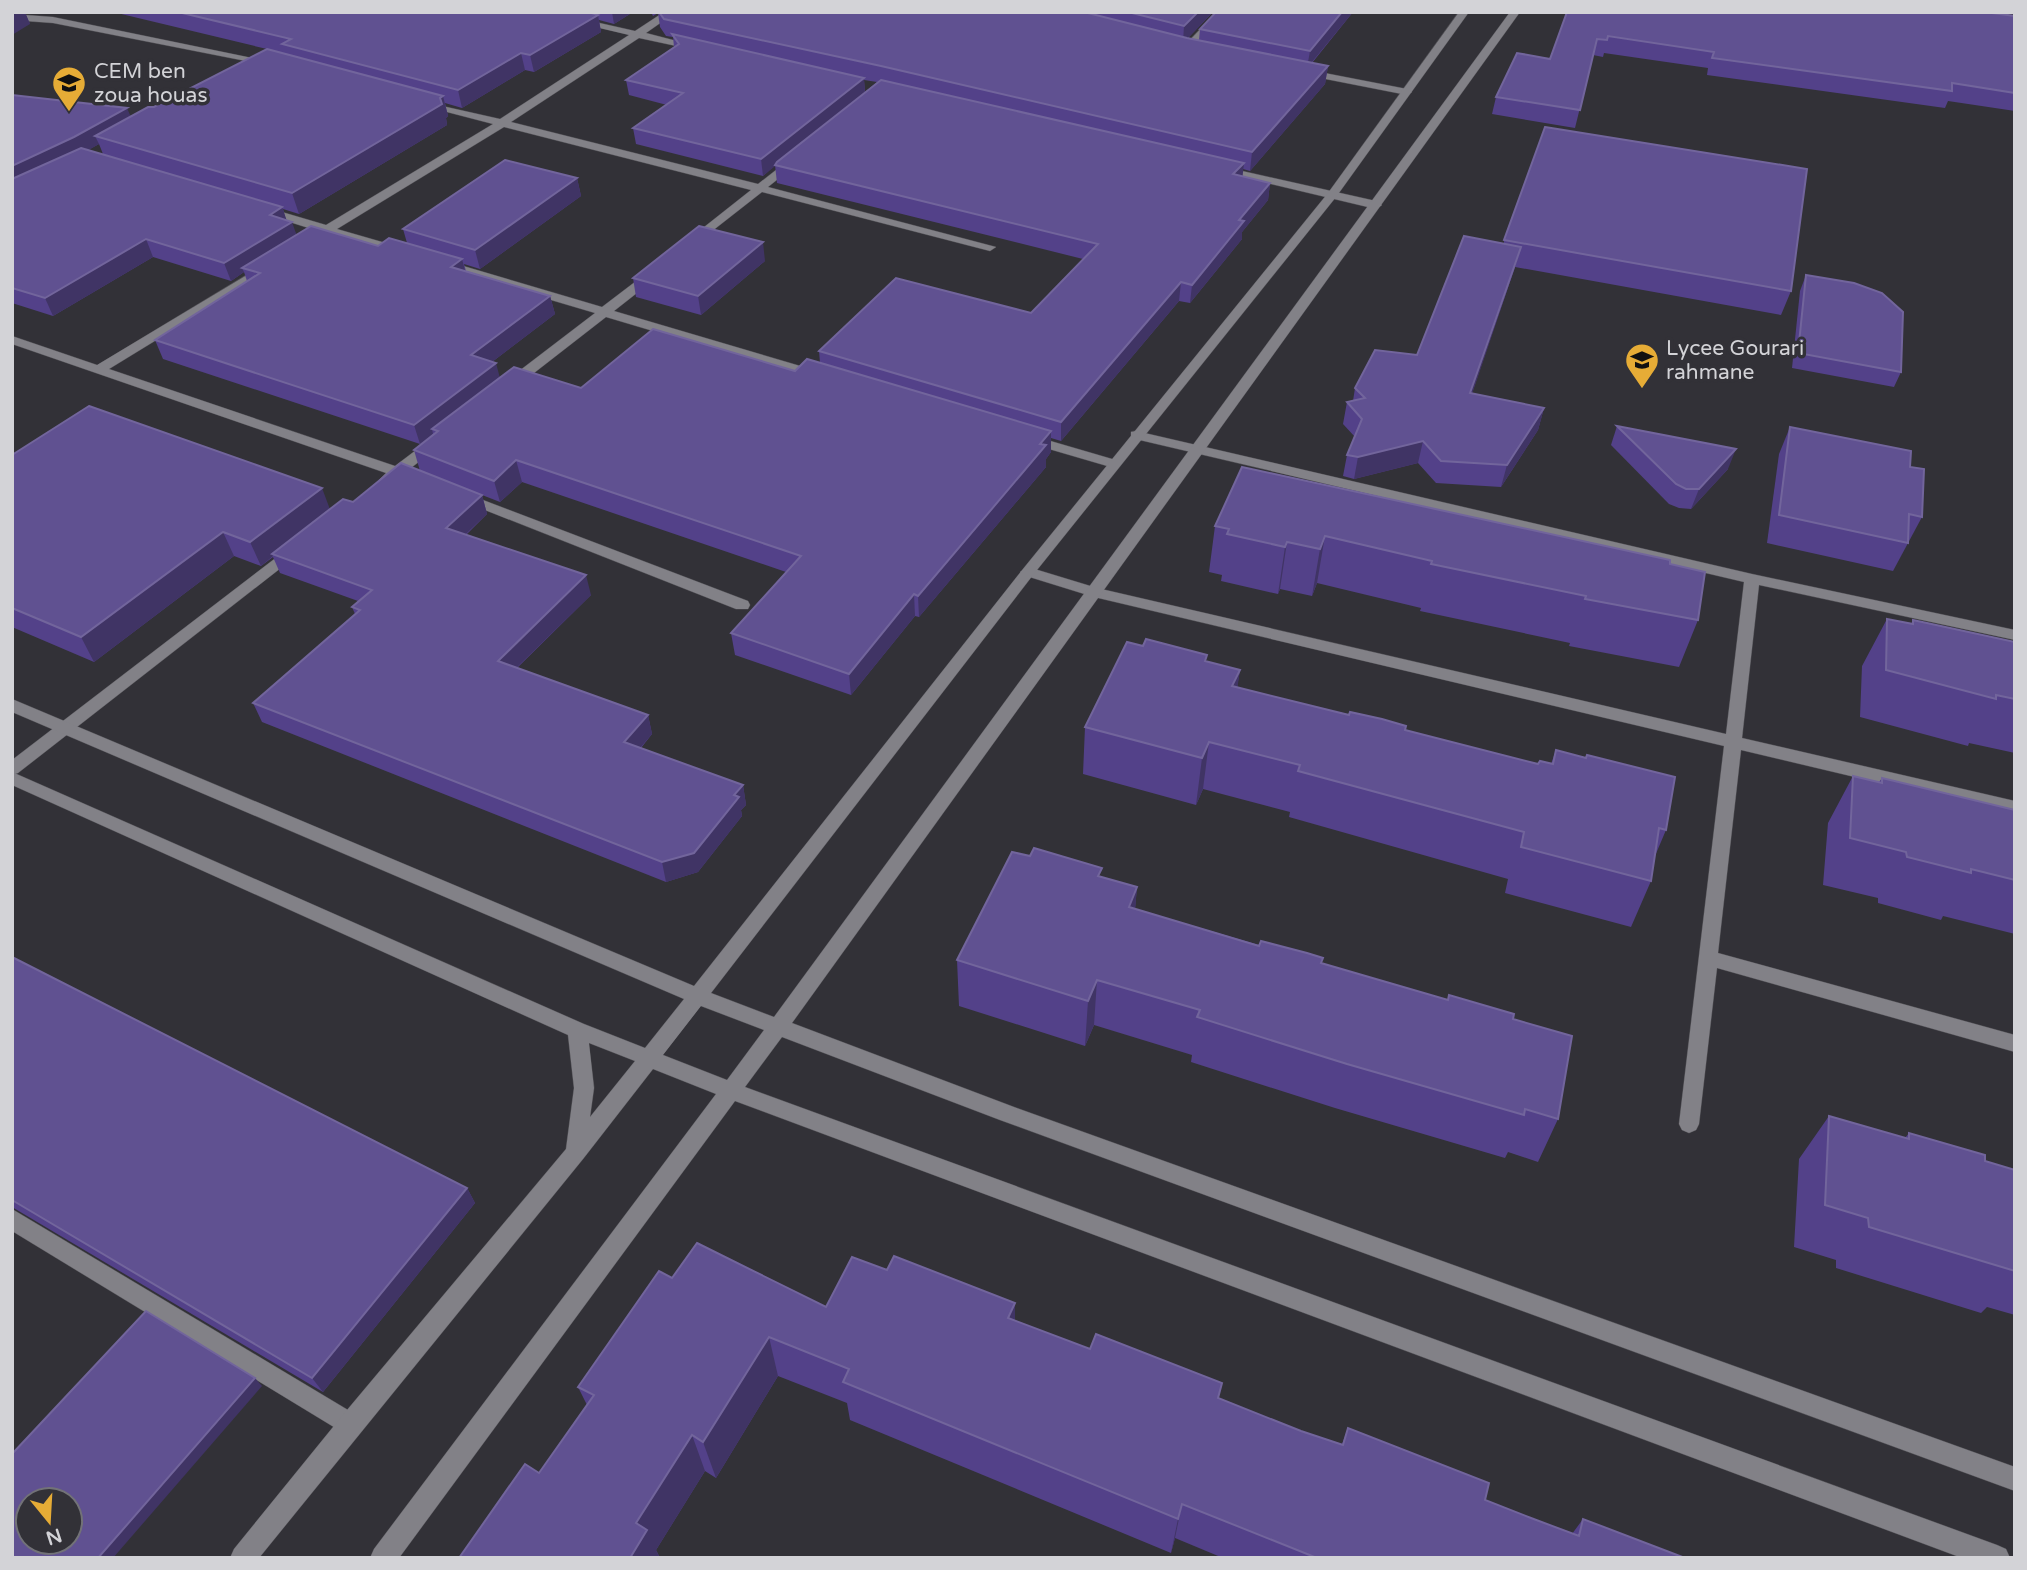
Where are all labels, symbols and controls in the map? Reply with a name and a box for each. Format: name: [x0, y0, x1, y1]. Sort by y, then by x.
place label: CEM ben zoua houas: [94, 59, 208, 108]
school or university icon: CEM ben zoua houas: [50, 64, 88, 113]
place label: Lycee Gourari rahmane: [1666, 336, 1804, 385]
school or university icon: Lycee Gourari rahmane: [1623, 341, 1661, 390]
north arrow: [14, 1486, 84, 1556]
text: N: [43, 1523, 65, 1549]

